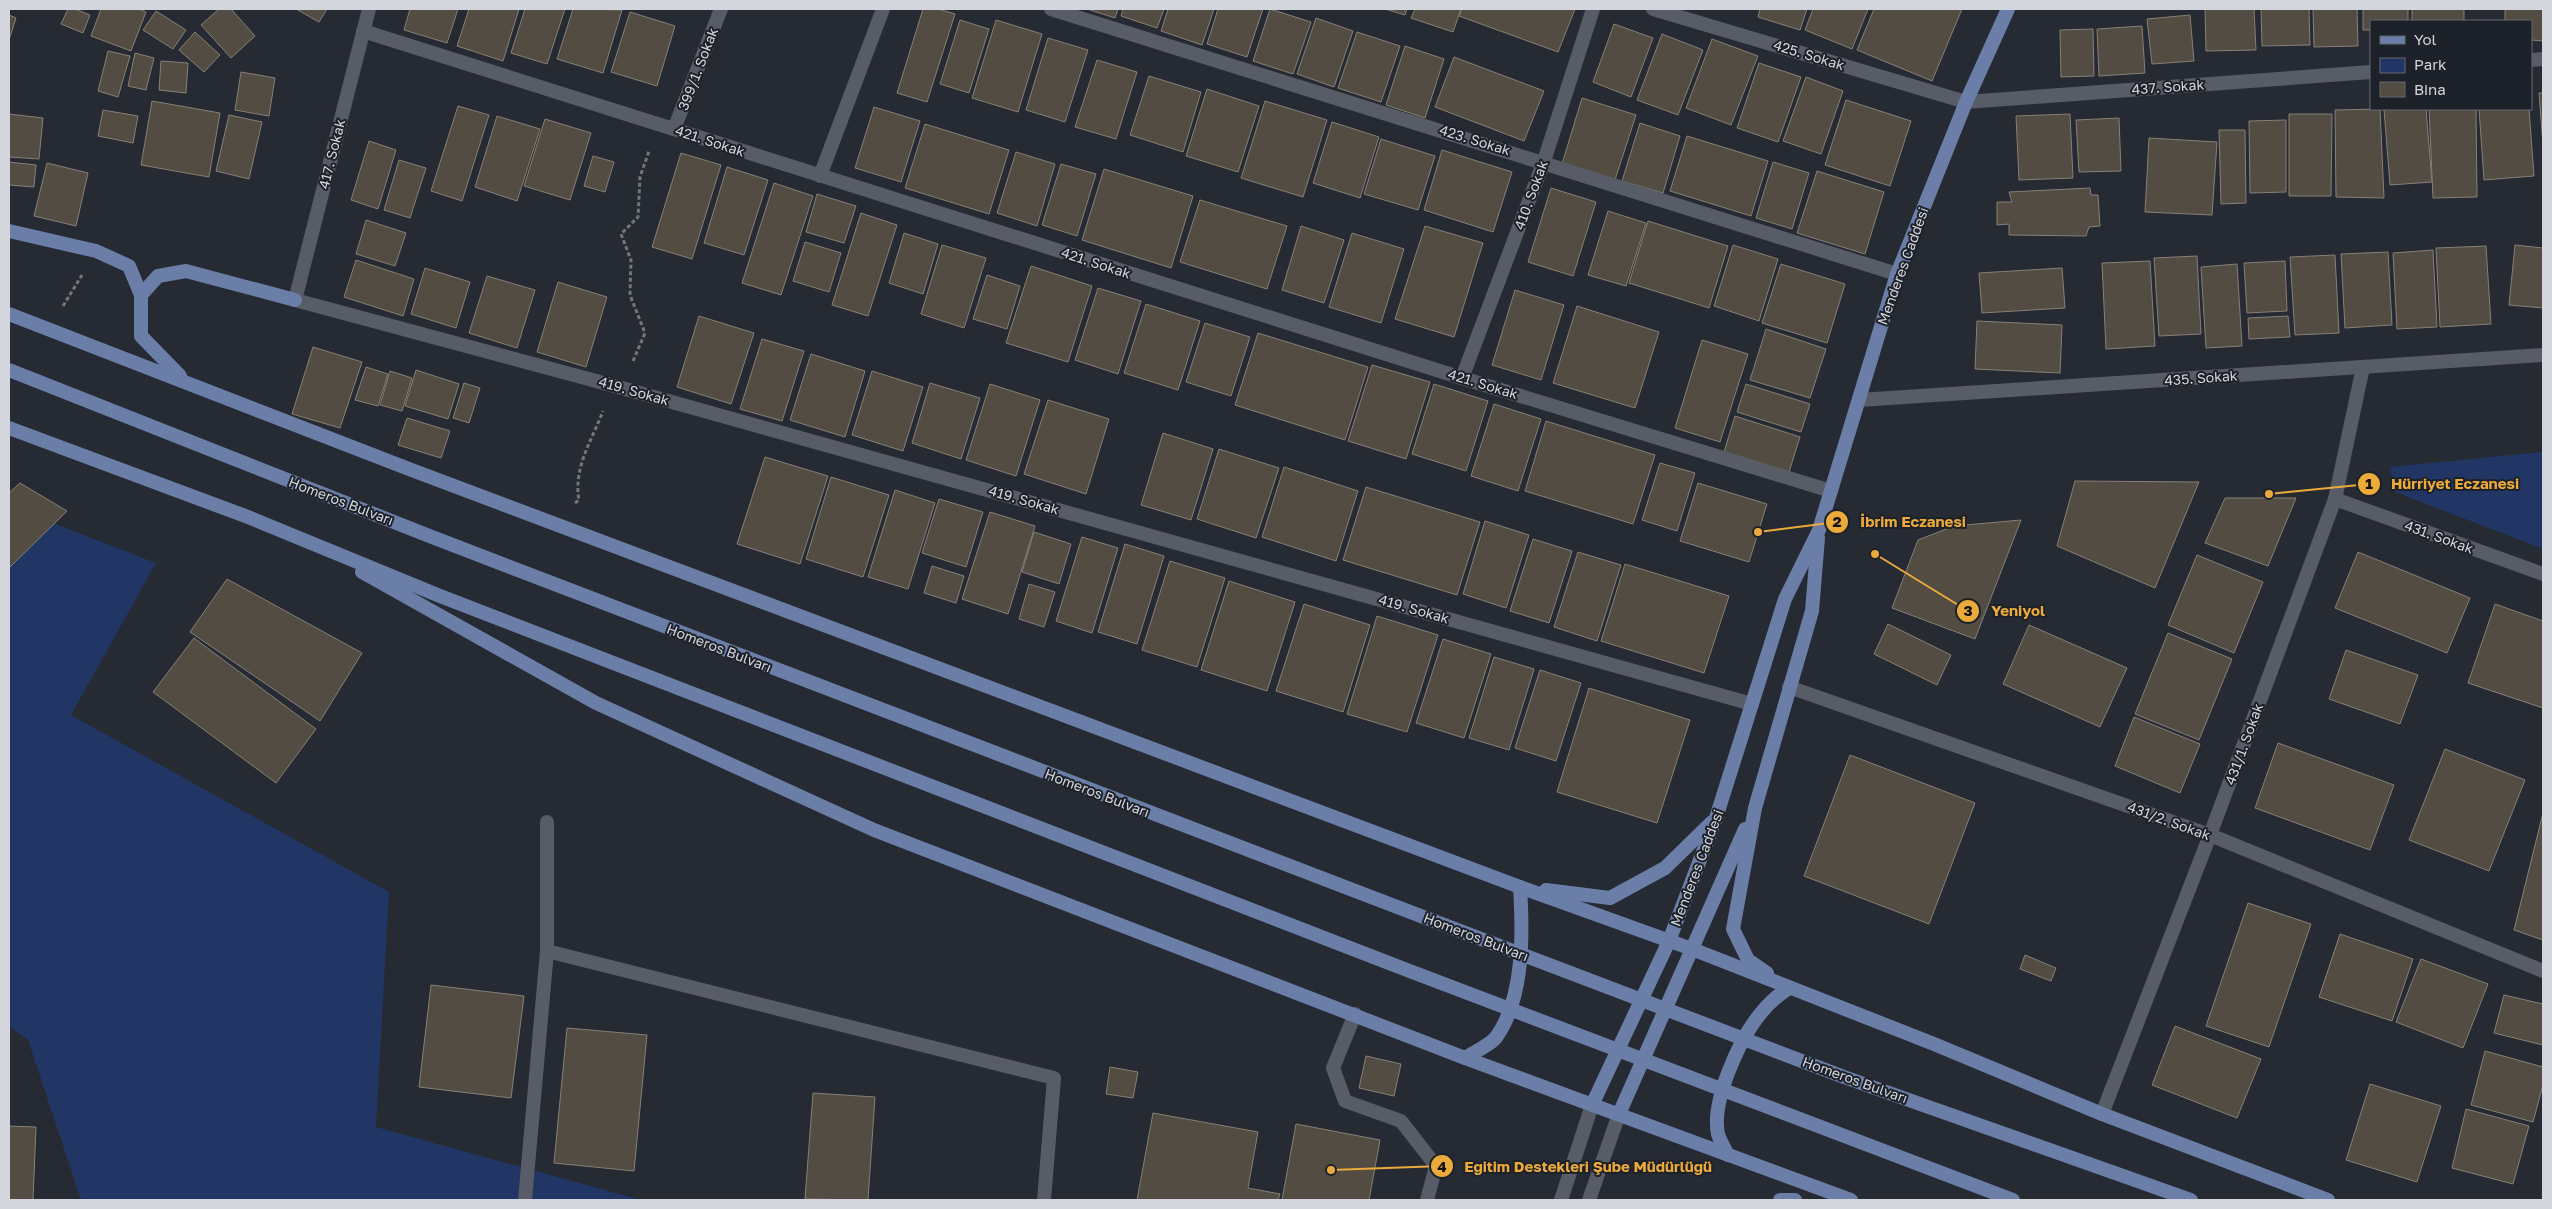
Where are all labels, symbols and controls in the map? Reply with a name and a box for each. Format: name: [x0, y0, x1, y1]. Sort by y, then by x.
legend: [2370, 20, 2532, 110]
street label: 399/1. Sokak: [674, 25, 721, 113]
text: Yol: [2414, 30, 2436, 48]
street label: 425. Sokak: [1772, 36, 1847, 73]
text: Park: [2414, 55, 2447, 73]
street label: 437. Sokak: [2131, 75, 2205, 98]
text: Bina: [2414, 80, 2446, 98]
street label: 417. Sokak: [315, 117, 348, 191]
street label: 421. Sokak: [673, 121, 747, 160]
street label: 423. Sokak: [1438, 121, 1513, 158]
street label: 410. Sokak: [1510, 158, 1551, 232]
street label: Menderes Caddesi: [1873, 205, 1932, 327]
street label: 421. Sokak: [1059, 243, 1133, 282]
street label: 421. Sokak: [1446, 365, 1520, 402]
street label: 435. Sokak: [2164, 366, 2238, 389]
street label: 419. Sokak: [597, 372, 671, 409]
callout: Hürriyet Eczanesi: [2356, 469, 2529, 499]
street label: Homeros Bulvarı: [286, 473, 396, 528]
text: 1: [2365, 474, 2373, 492]
text: Hürriyet Eczanesi: [2391, 474, 2519, 492]
street label: 419. Sokak: [987, 481, 1061, 518]
callout: İbrim Eczanesi: [1825, 507, 1976, 537]
text: 2: [1832, 512, 1842, 530]
text: İbrim Eczanesi: [1860, 512, 1966, 530]
street label: 431. Sokak: [2402, 516, 2476, 557]
street label: 419. Sokak: [1377, 590, 1451, 627]
callout: Yeniyol: [1956, 596, 2055, 626]
text: 3: [1963, 601, 1973, 619]
text: Yeniyol: [1991, 601, 2045, 619]
street label: Homeros Bulvarı: [664, 620, 774, 675]
street label: 431/1. Sokak: [2221, 701, 2266, 787]
street label: Homeros Bulvarı: [1042, 765, 1152, 820]
street label: 431/2. Sokak: [2125, 798, 2213, 843]
street label: Menderes Caddesi: [1666, 807, 1727, 929]
street label: Homeros Bulvarı: [1421, 909, 1531, 964]
street label: Homeros Bulvarı: [1800, 1053, 1910, 1106]
callout: Eğitim Destekleri Şube Müdürlüğü: [1429, 1151, 1722, 1181]
text: 4: [1437, 1157, 1447, 1175]
text: Eğitim Destekleri Şube Müdürlüğü: [1464, 1157, 1712, 1175]

